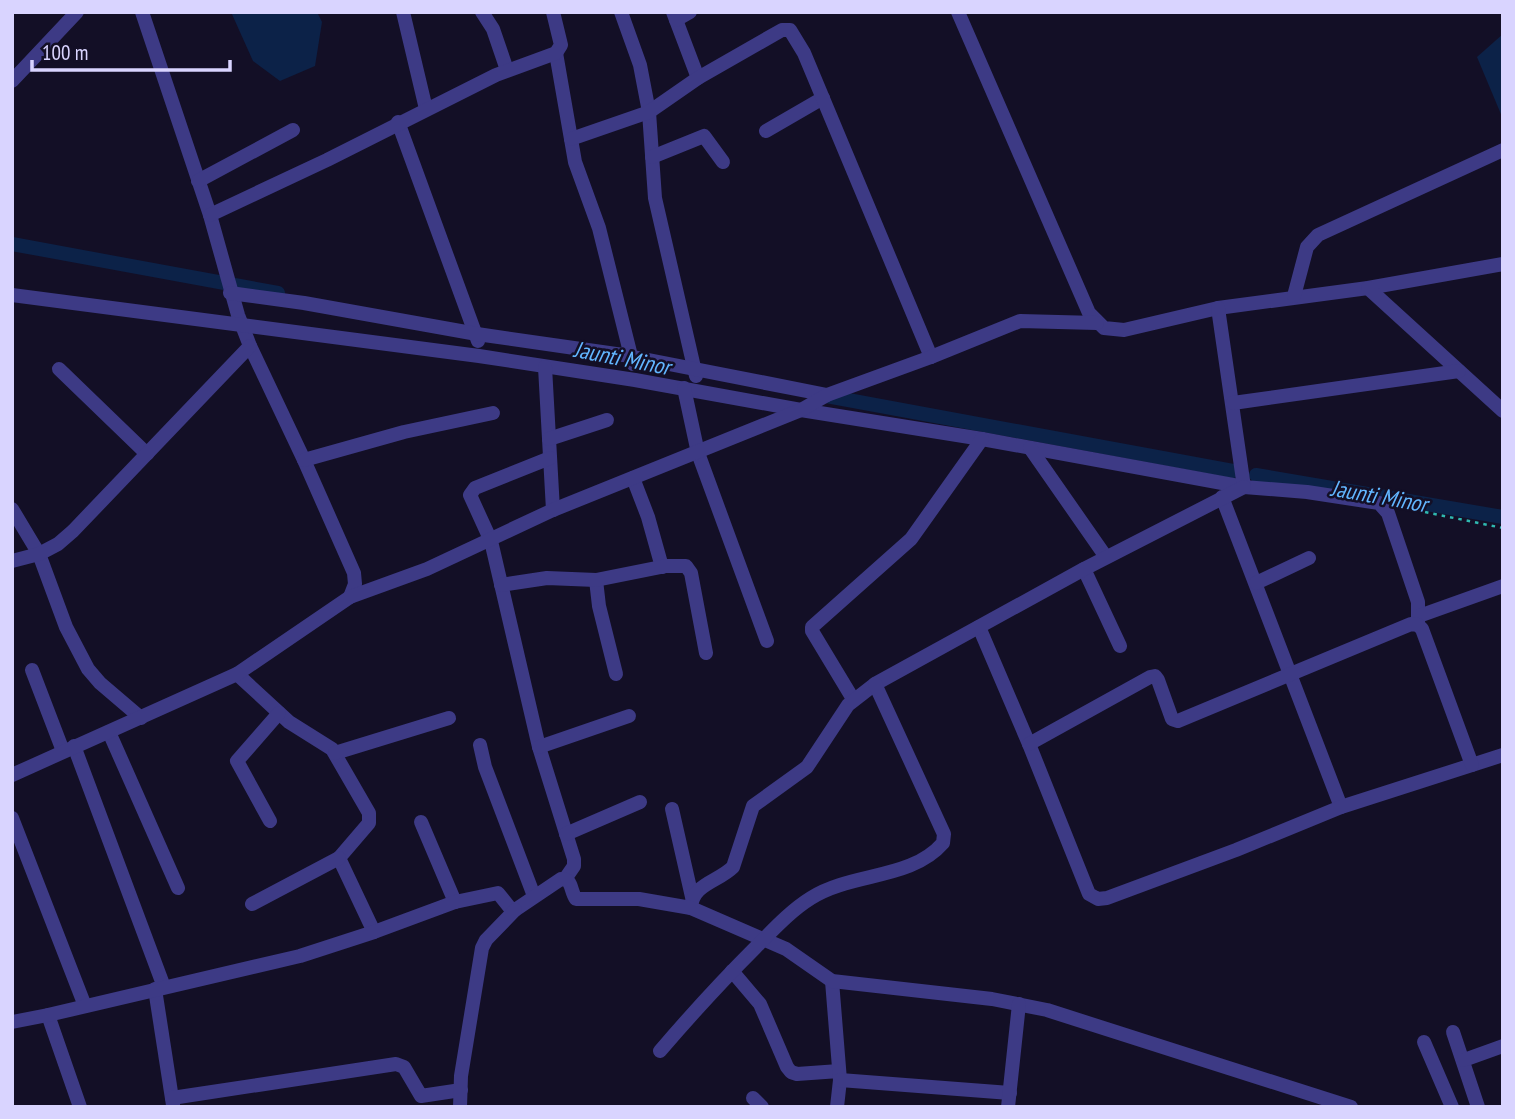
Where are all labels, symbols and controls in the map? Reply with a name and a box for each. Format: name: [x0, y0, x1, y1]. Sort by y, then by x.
scale bar: [32, 28, 229, 72]
text: 100 m: [42, 39, 88, 66]
water label: Jaunti Minor: [571, 334, 676, 382]
water label: Jaunti Minor: [1328, 473, 1433, 519]

